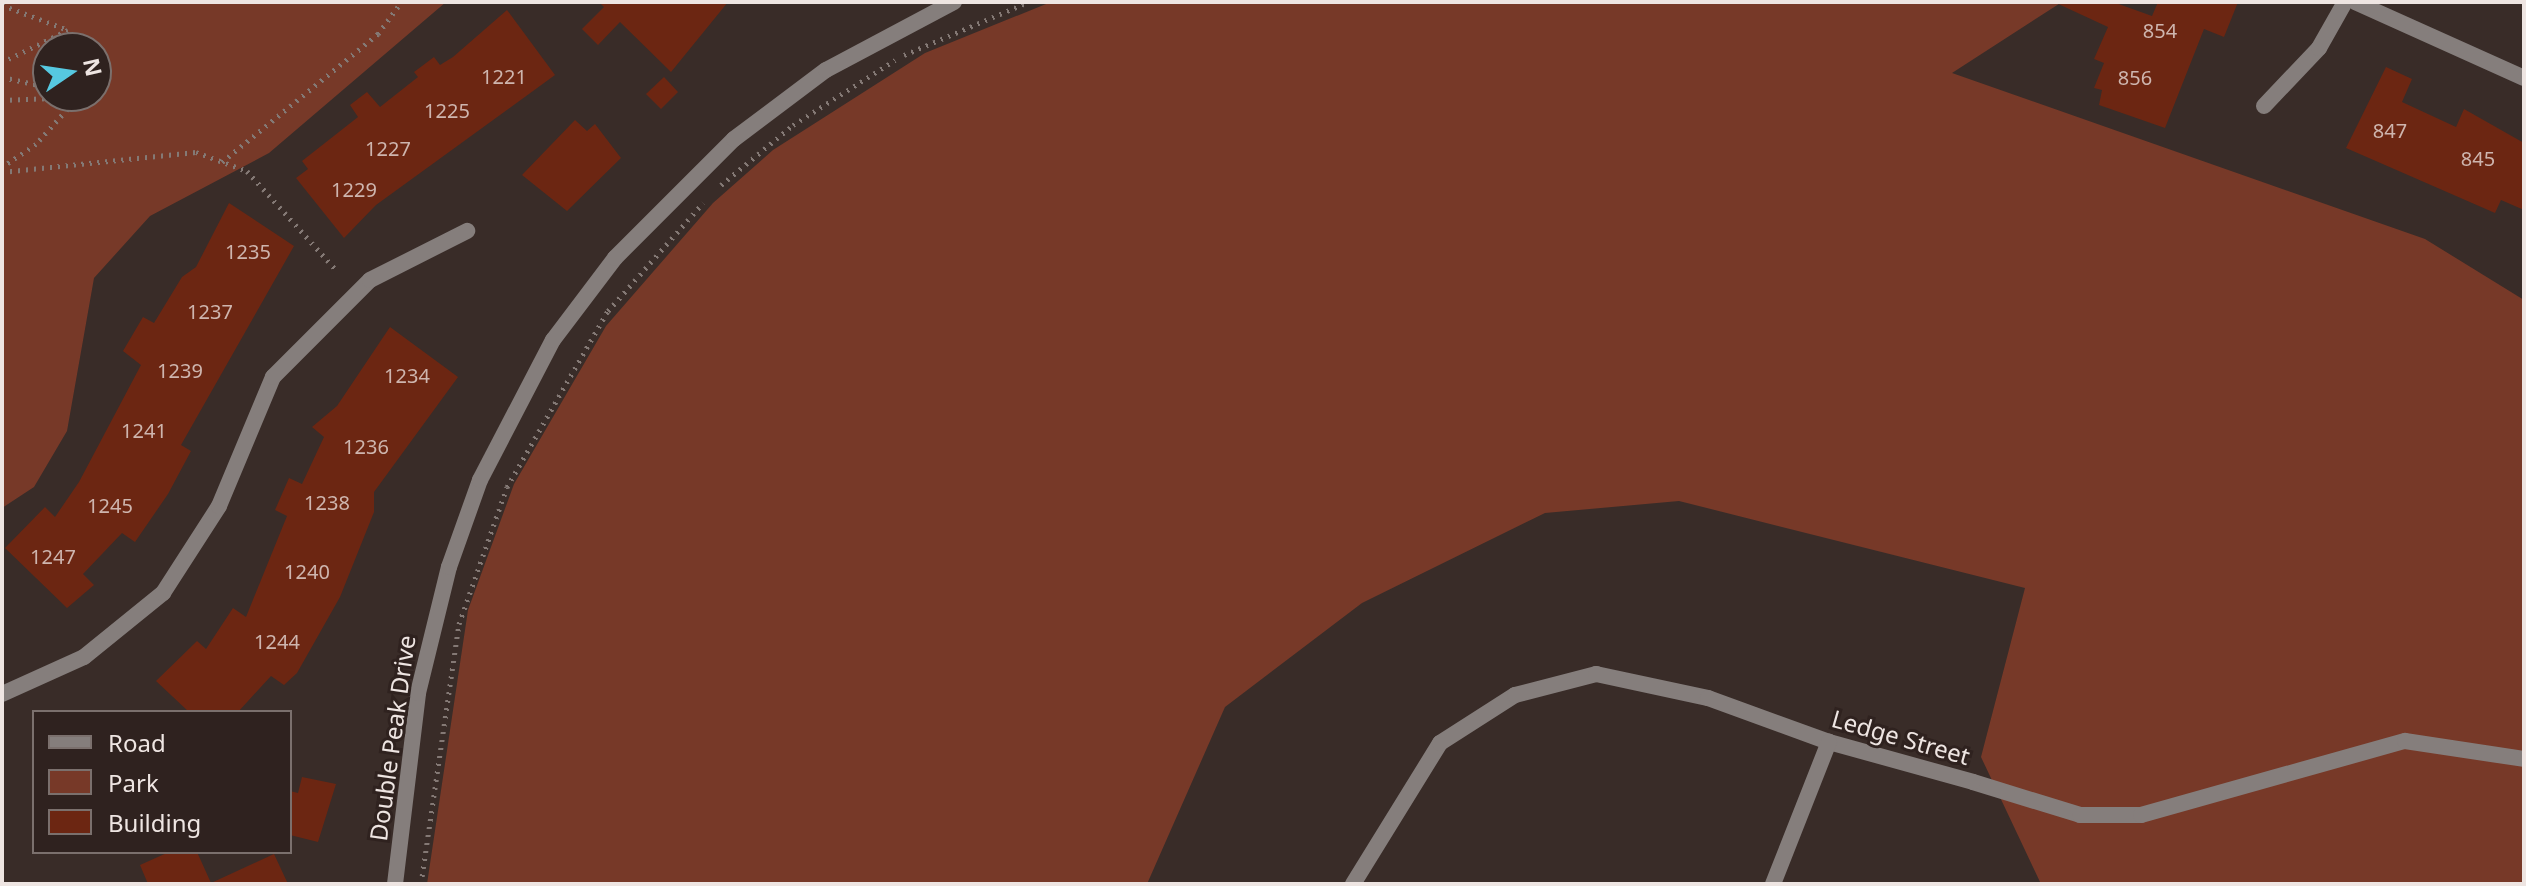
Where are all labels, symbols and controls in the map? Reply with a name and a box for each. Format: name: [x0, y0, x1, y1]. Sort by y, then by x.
house number: 854: [2143, 18, 2177, 42]
north arrow: [32, 32, 112, 112]
text: N: [77, 55, 110, 79]
house number: 1221: [481, 64, 527, 88]
house number: 856: [2118, 65, 2152, 89]
house number: 1225: [424, 98, 470, 122]
house number: 847: [2373, 118, 2407, 142]
house number: 1227: [365, 136, 411, 160]
house number: 845: [2461, 146, 2495, 170]
house number: 1229: [331, 177, 377, 201]
house number: 1235: [225, 239, 271, 263]
house number: 1237: [187, 299, 233, 323]
house number: 1239: [157, 358, 203, 382]
house number: 1234: [384, 363, 430, 387]
house number: 1241: [121, 418, 167, 442]
house number: 1236: [343, 434, 389, 458]
house number: 1238: [304, 490, 350, 514]
house number: 1245: [87, 493, 133, 517]
house number: 1247: [30, 544, 76, 568]
house number: 1240: [284, 559, 330, 583]
house number: 1244: [254, 629, 300, 653]
street label: Double Peak Drive: [363, 633, 421, 843]
street label: Ledge Street: [1829, 704, 1973, 770]
legend: [32, 710, 292, 854]
text: Road: [108, 726, 166, 759]
text: Park: [108, 766, 159, 799]
text: Building: [108, 806, 201, 839]

